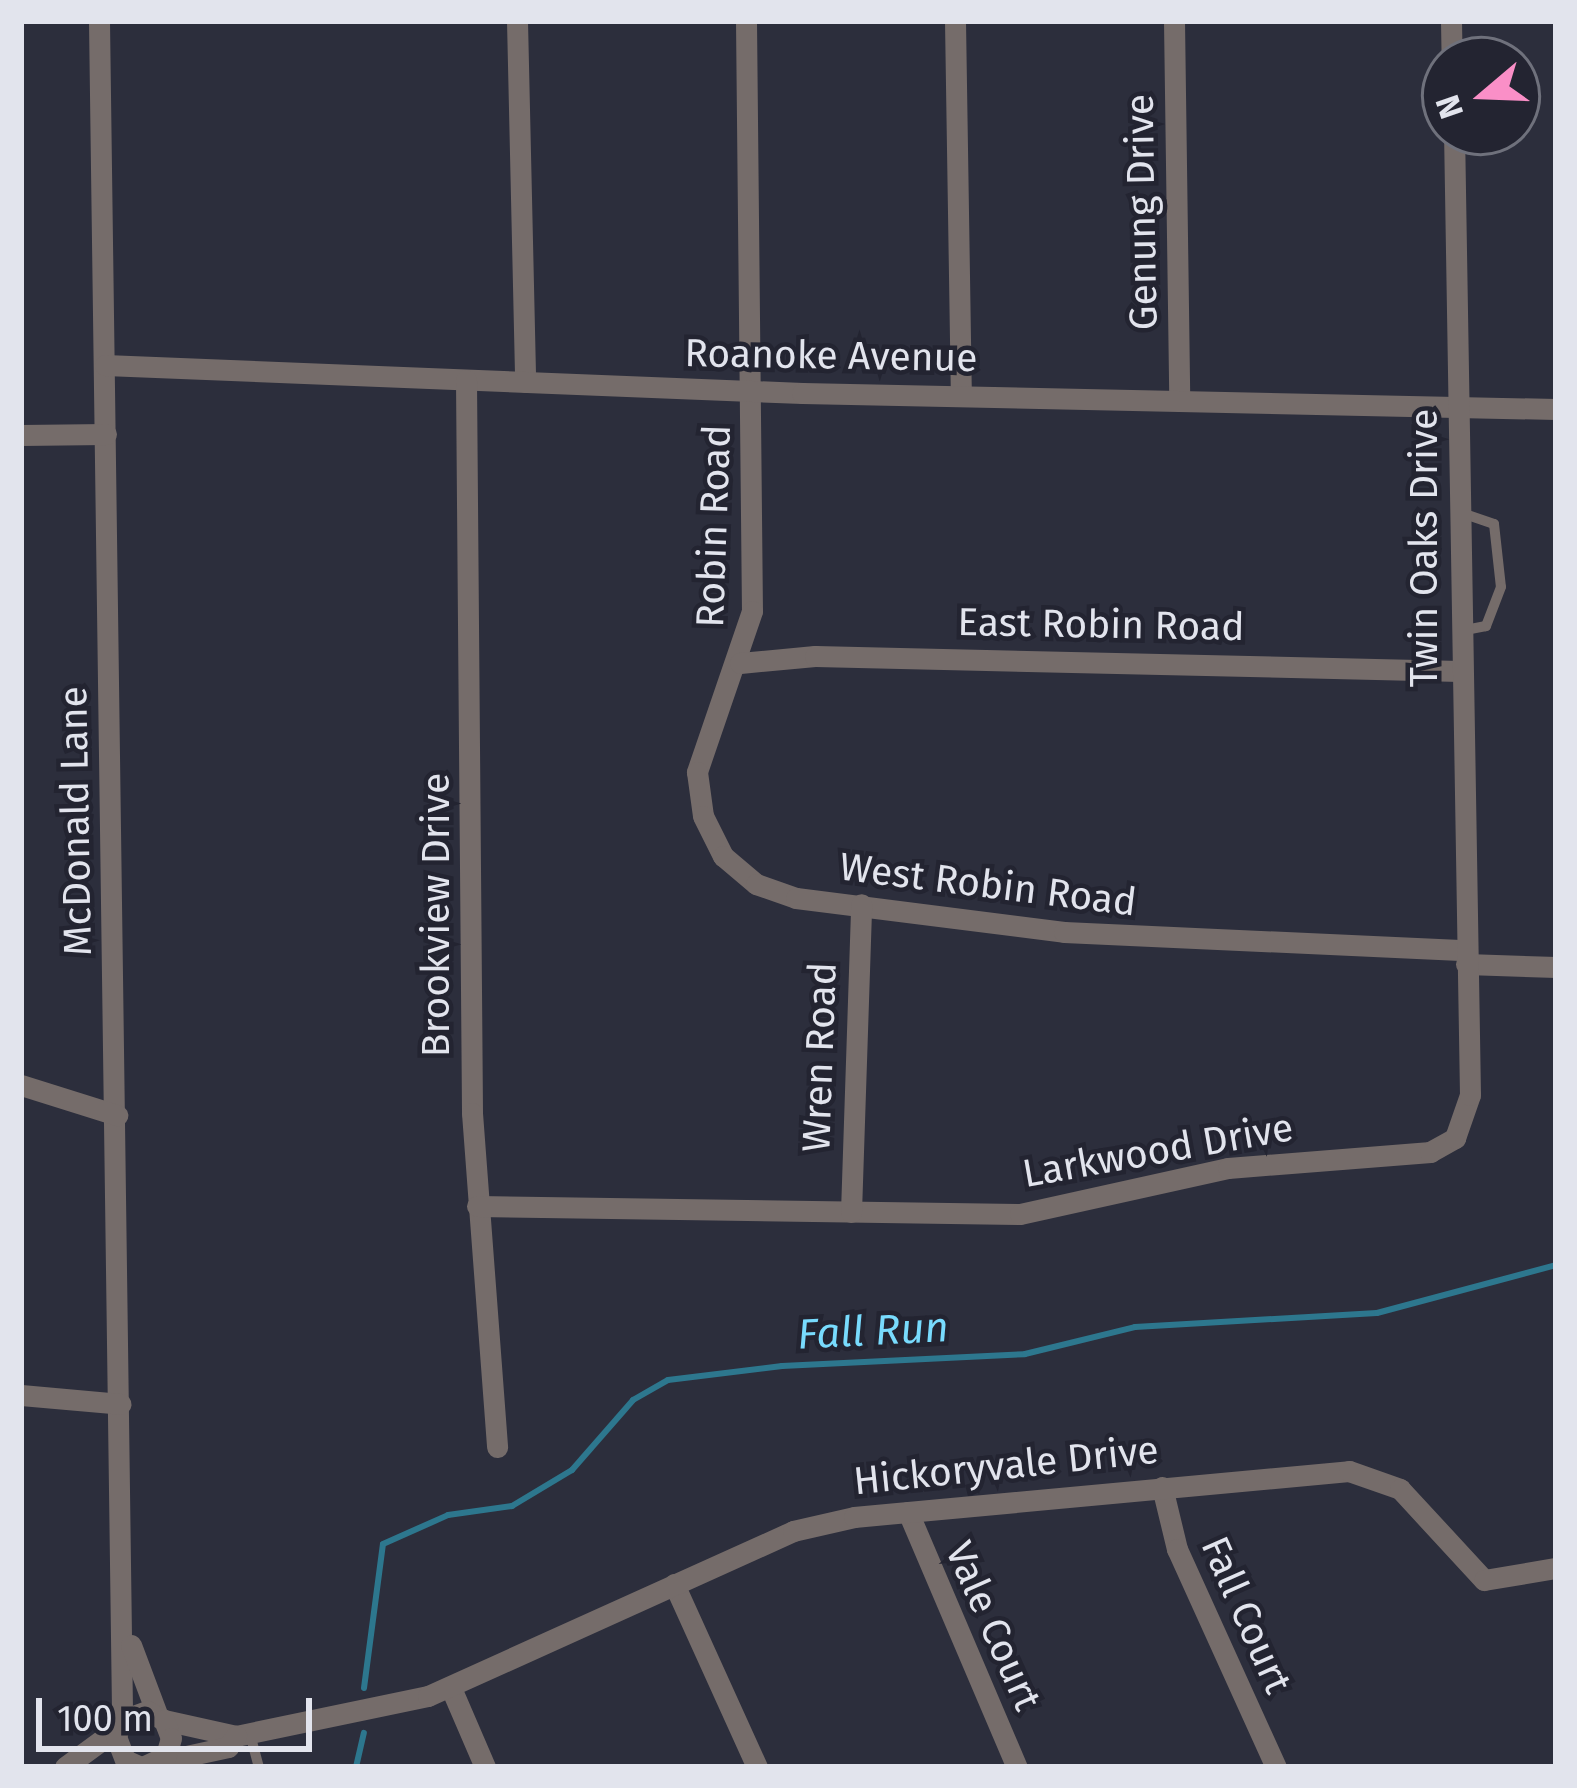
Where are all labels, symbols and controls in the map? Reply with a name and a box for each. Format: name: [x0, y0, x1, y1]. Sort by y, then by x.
north arrow: [1421, 36, 1541, 156]
text: N: [1427, 90, 1472, 124]
street label: Genung Drive: [1117, 93, 1167, 331]
street label: Roanoke Avenue: [684, 330, 978, 382]
street label: Twin Oaks Drive: [1401, 409, 1447, 687]
street label: Robin Road: [687, 424, 741, 628]
street label: East Robin Road: [957, 599, 1245, 651]
street label: McDonald Lane: [50, 686, 102, 956]
street label: Brookview Drive: [413, 773, 459, 1057]
street label: West Robin Road: [837, 844, 1139, 926]
street label: Wren Road: [793, 961, 847, 1153]
street label: Larkwood Drive: [1019, 1104, 1297, 1198]
water label: Fall Run: [796, 1302, 950, 1360]
street label: Hickoryvale Drive: [851, 1427, 1161, 1505]
street label: Fall Court: [1191, 1529, 1301, 1701]
street label: Vale Court: [935, 1535, 1051, 1717]
scale bar: [42, 1674, 318, 1748]
text: 100 m: [57, 1697, 153, 1741]

